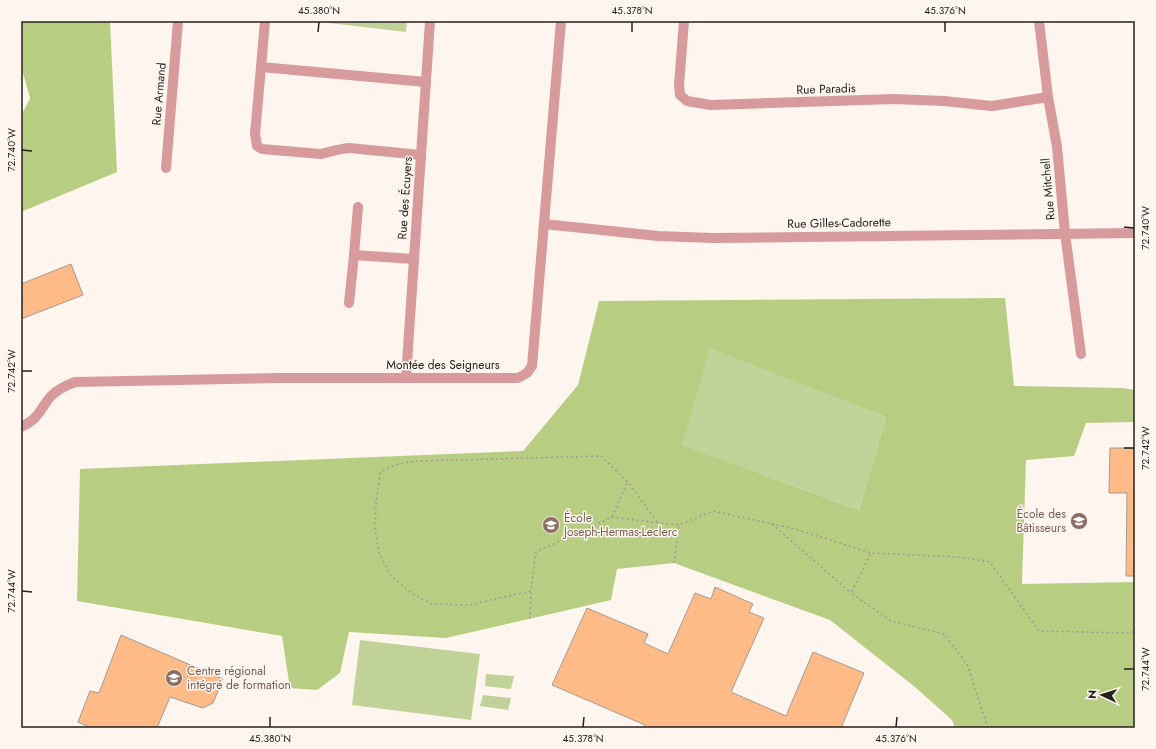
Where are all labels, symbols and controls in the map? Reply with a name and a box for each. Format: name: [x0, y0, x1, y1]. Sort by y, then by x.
text: 45.380°N: [298, 3, 340, 18]
text: 45.378°N: [611, 3, 653, 18]
text: 45.376°N: [924, 3, 966, 18]
street label: Rue Armand: [147, 62, 171, 126]
street label: Rue Paradis: [796, 79, 856, 99]
text: 72.740°W: [4, 128, 19, 172]
street label: Rue des Écuyers: [393, 156, 417, 240]
street label: Rue Mitchell: [1036, 157, 1060, 221]
text: 72.740°W: [1138, 206, 1153, 250]
street label: Rue Gilles-Cadorette: [787, 213, 891, 233]
text: 72.742°W: [4, 349, 19, 393]
street label: Montée des Seigneurs: [386, 356, 500, 374]
text: 72.742°W: [1138, 426, 1153, 470]
place label: École des Bâtisseurs: [1016, 505, 1066, 537]
place label: École Joseph-Hermas-Leclerc: [562, 509, 678, 541]
school or university icon: École des Bâtisseurs: [1069, 511, 1089, 531]
school or university icon: École Joseph-Hermas-Leclerc: [541, 515, 561, 535]
text: 72.744°W: [4, 569, 19, 613]
text: 72.744°W: [1138, 647, 1153, 691]
place label: Centre régional intégré de formation: [187, 662, 291, 694]
school or university icon: Centre régional intégré de formation: [164, 668, 184, 688]
north arrow: [1082, 675, 1122, 715]
text: N: [1084, 689, 1100, 699]
text: 45.380°N: [249, 731, 291, 746]
text: 45.378°N: [562, 731, 604, 746]
text: 45.376°N: [875, 731, 917, 746]

